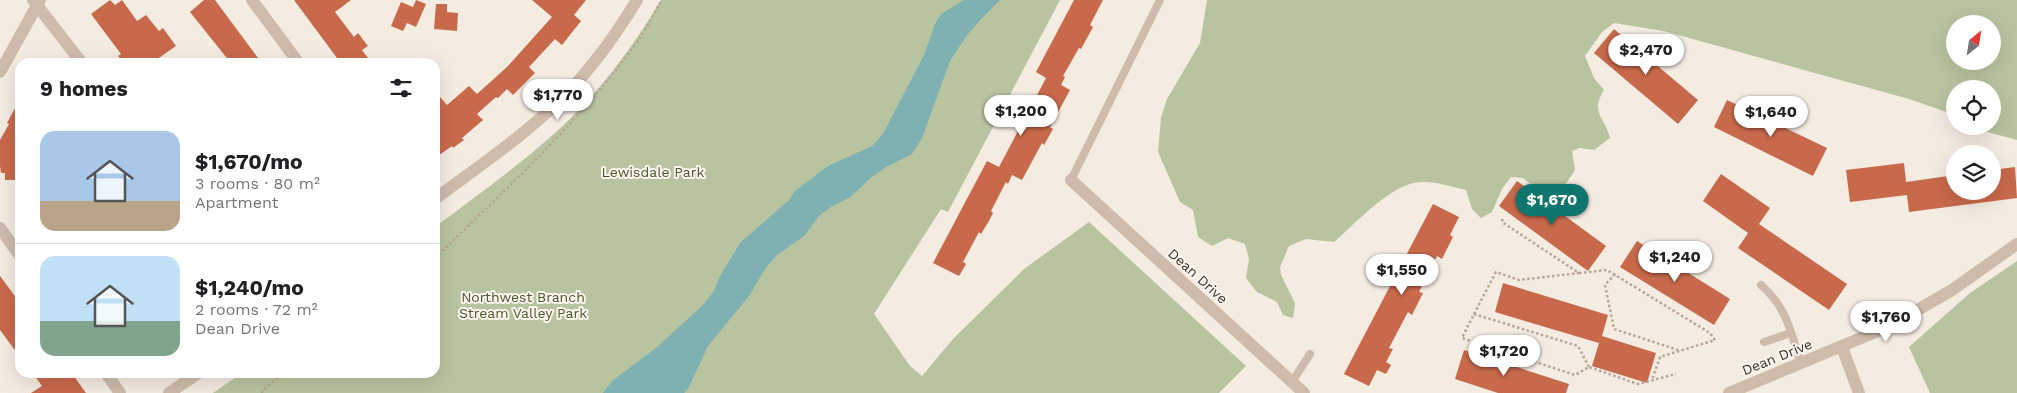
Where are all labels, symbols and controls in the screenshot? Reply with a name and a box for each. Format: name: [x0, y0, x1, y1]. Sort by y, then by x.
north arrow: [1946, 15, 2001, 70]
map controls: [1946, 15, 2001, 200]
pin: $2,470: [1605, 34, 1687, 76]
text: $2,470: [1619, 40, 1673, 59]
icon: filters: [387, 74, 415, 102]
text: 9 homes: [40, 76, 128, 101]
pin: $1,770: [517, 78, 599, 121]
button: locate: [1946, 80, 2001, 135]
text: $1,770: [533, 85, 583, 104]
pin: $1,200: [980, 94, 1062, 137]
pin: $1,640: [1730, 96, 1812, 138]
text: $1,200: [995, 101, 1047, 120]
text: $1,640: [1745, 102, 1797, 121]
button: layers: [1946, 145, 2001, 200]
text: $1,670/mo: [195, 149, 303, 174]
icon: home: [80, 151, 140, 211]
park label: Lewisdale Park: [602, 164, 704, 180]
text: 3 rooms · 80 m²: [195, 174, 320, 193]
pin: $1,670: [1511, 184, 1593, 226]
text: $1,670: [1527, 190, 1577, 209]
text: Apartment: [195, 193, 278, 212]
pin: $1,240: [1634, 240, 1716, 283]
street label: Dean Drive: [1165, 245, 1231, 307]
text: $1,240: [1649, 247, 1701, 266]
pin: $1,550: [1361, 254, 1443, 296]
text: $1,550: [1377, 260, 1427, 279]
text: $1,240/mo: [195, 275, 304, 300]
icon: home: [80, 276, 140, 336]
park label: Northwest Branch Stream Valley Park: [459, 289, 587, 321]
text: 2 rooms · 72 m²: [195, 300, 318, 319]
pin: $1,760: [1845, 300, 1927, 343]
text: $1,760: [1861, 307, 1911, 326]
text: Dean Drive: [195, 319, 280, 338]
pin: $1,720: [1463, 334, 1545, 377]
street label: Dean Drive: [1740, 336, 1814, 378]
text: $1,720: [1479, 341, 1529, 360]

